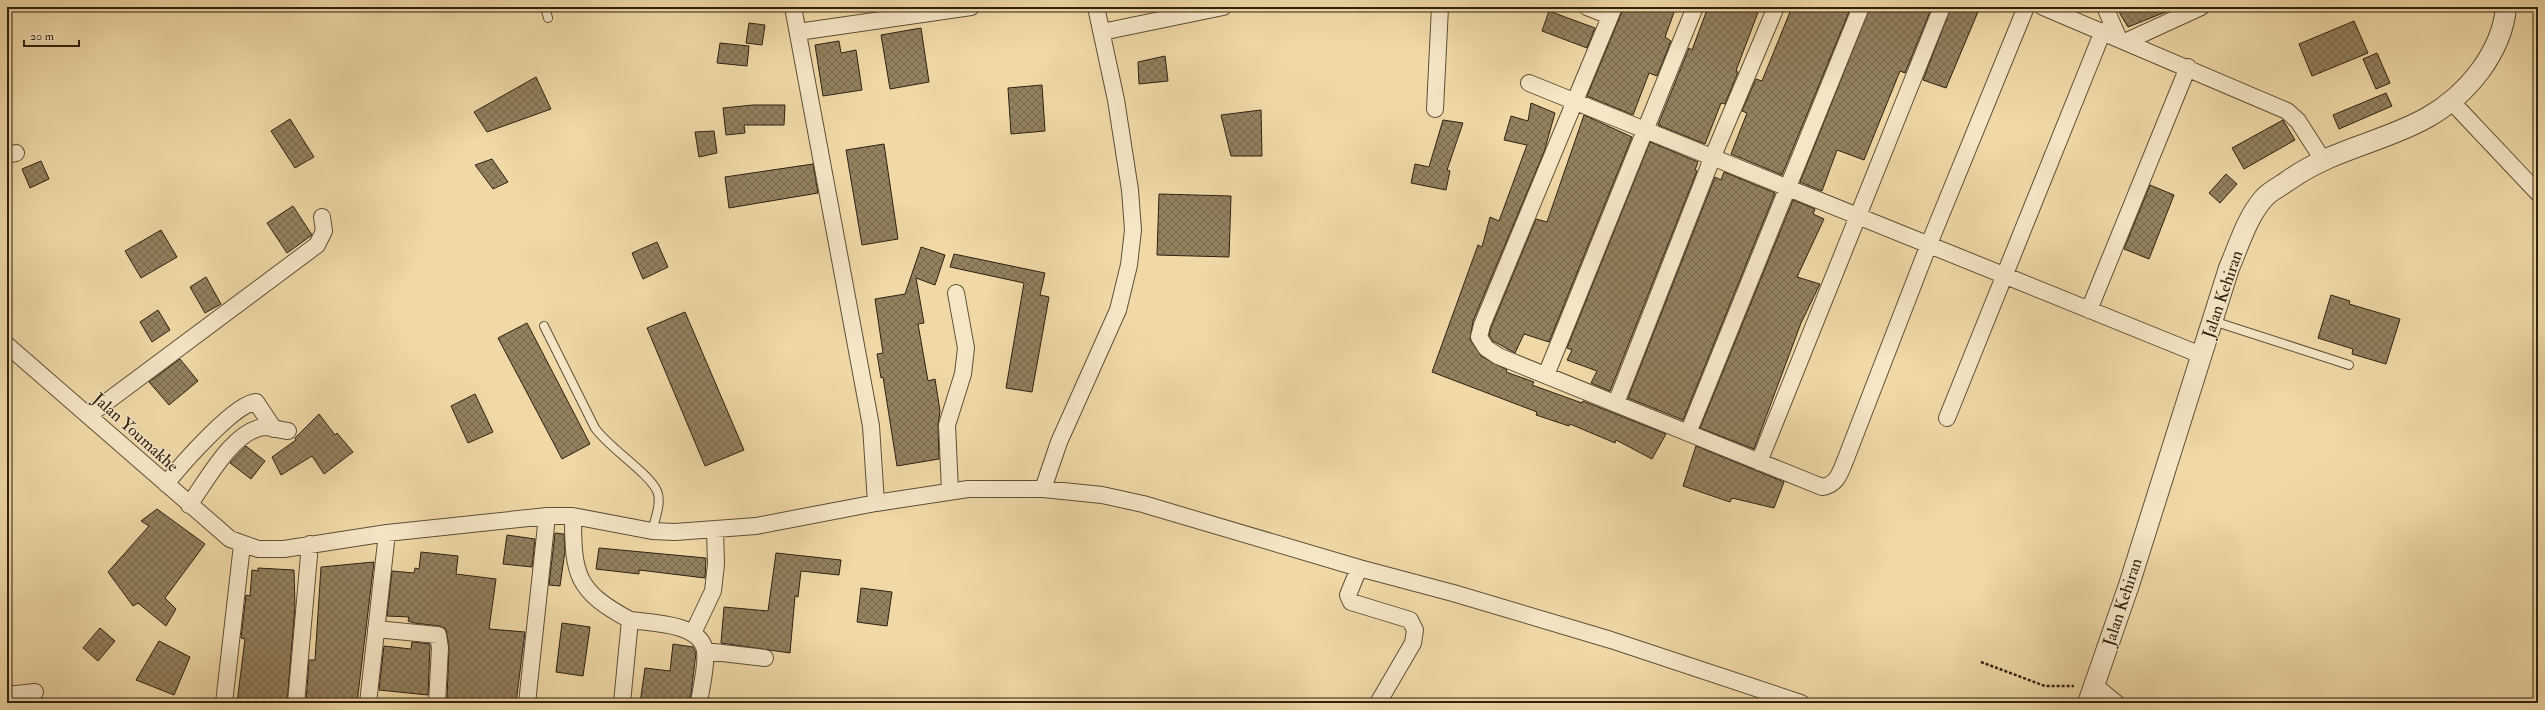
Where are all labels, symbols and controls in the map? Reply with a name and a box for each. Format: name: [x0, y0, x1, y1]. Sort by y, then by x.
scale bar: [24, 22, 79, 48]
text: 20 m: [30, 29, 55, 44]
street label: Jalan Kehiran: [2197, 247, 2248, 342]
street label: Jalan Youmakhe: [87, 388, 183, 477]
street label: Jalan Kehiran: [2098, 555, 2148, 650]

